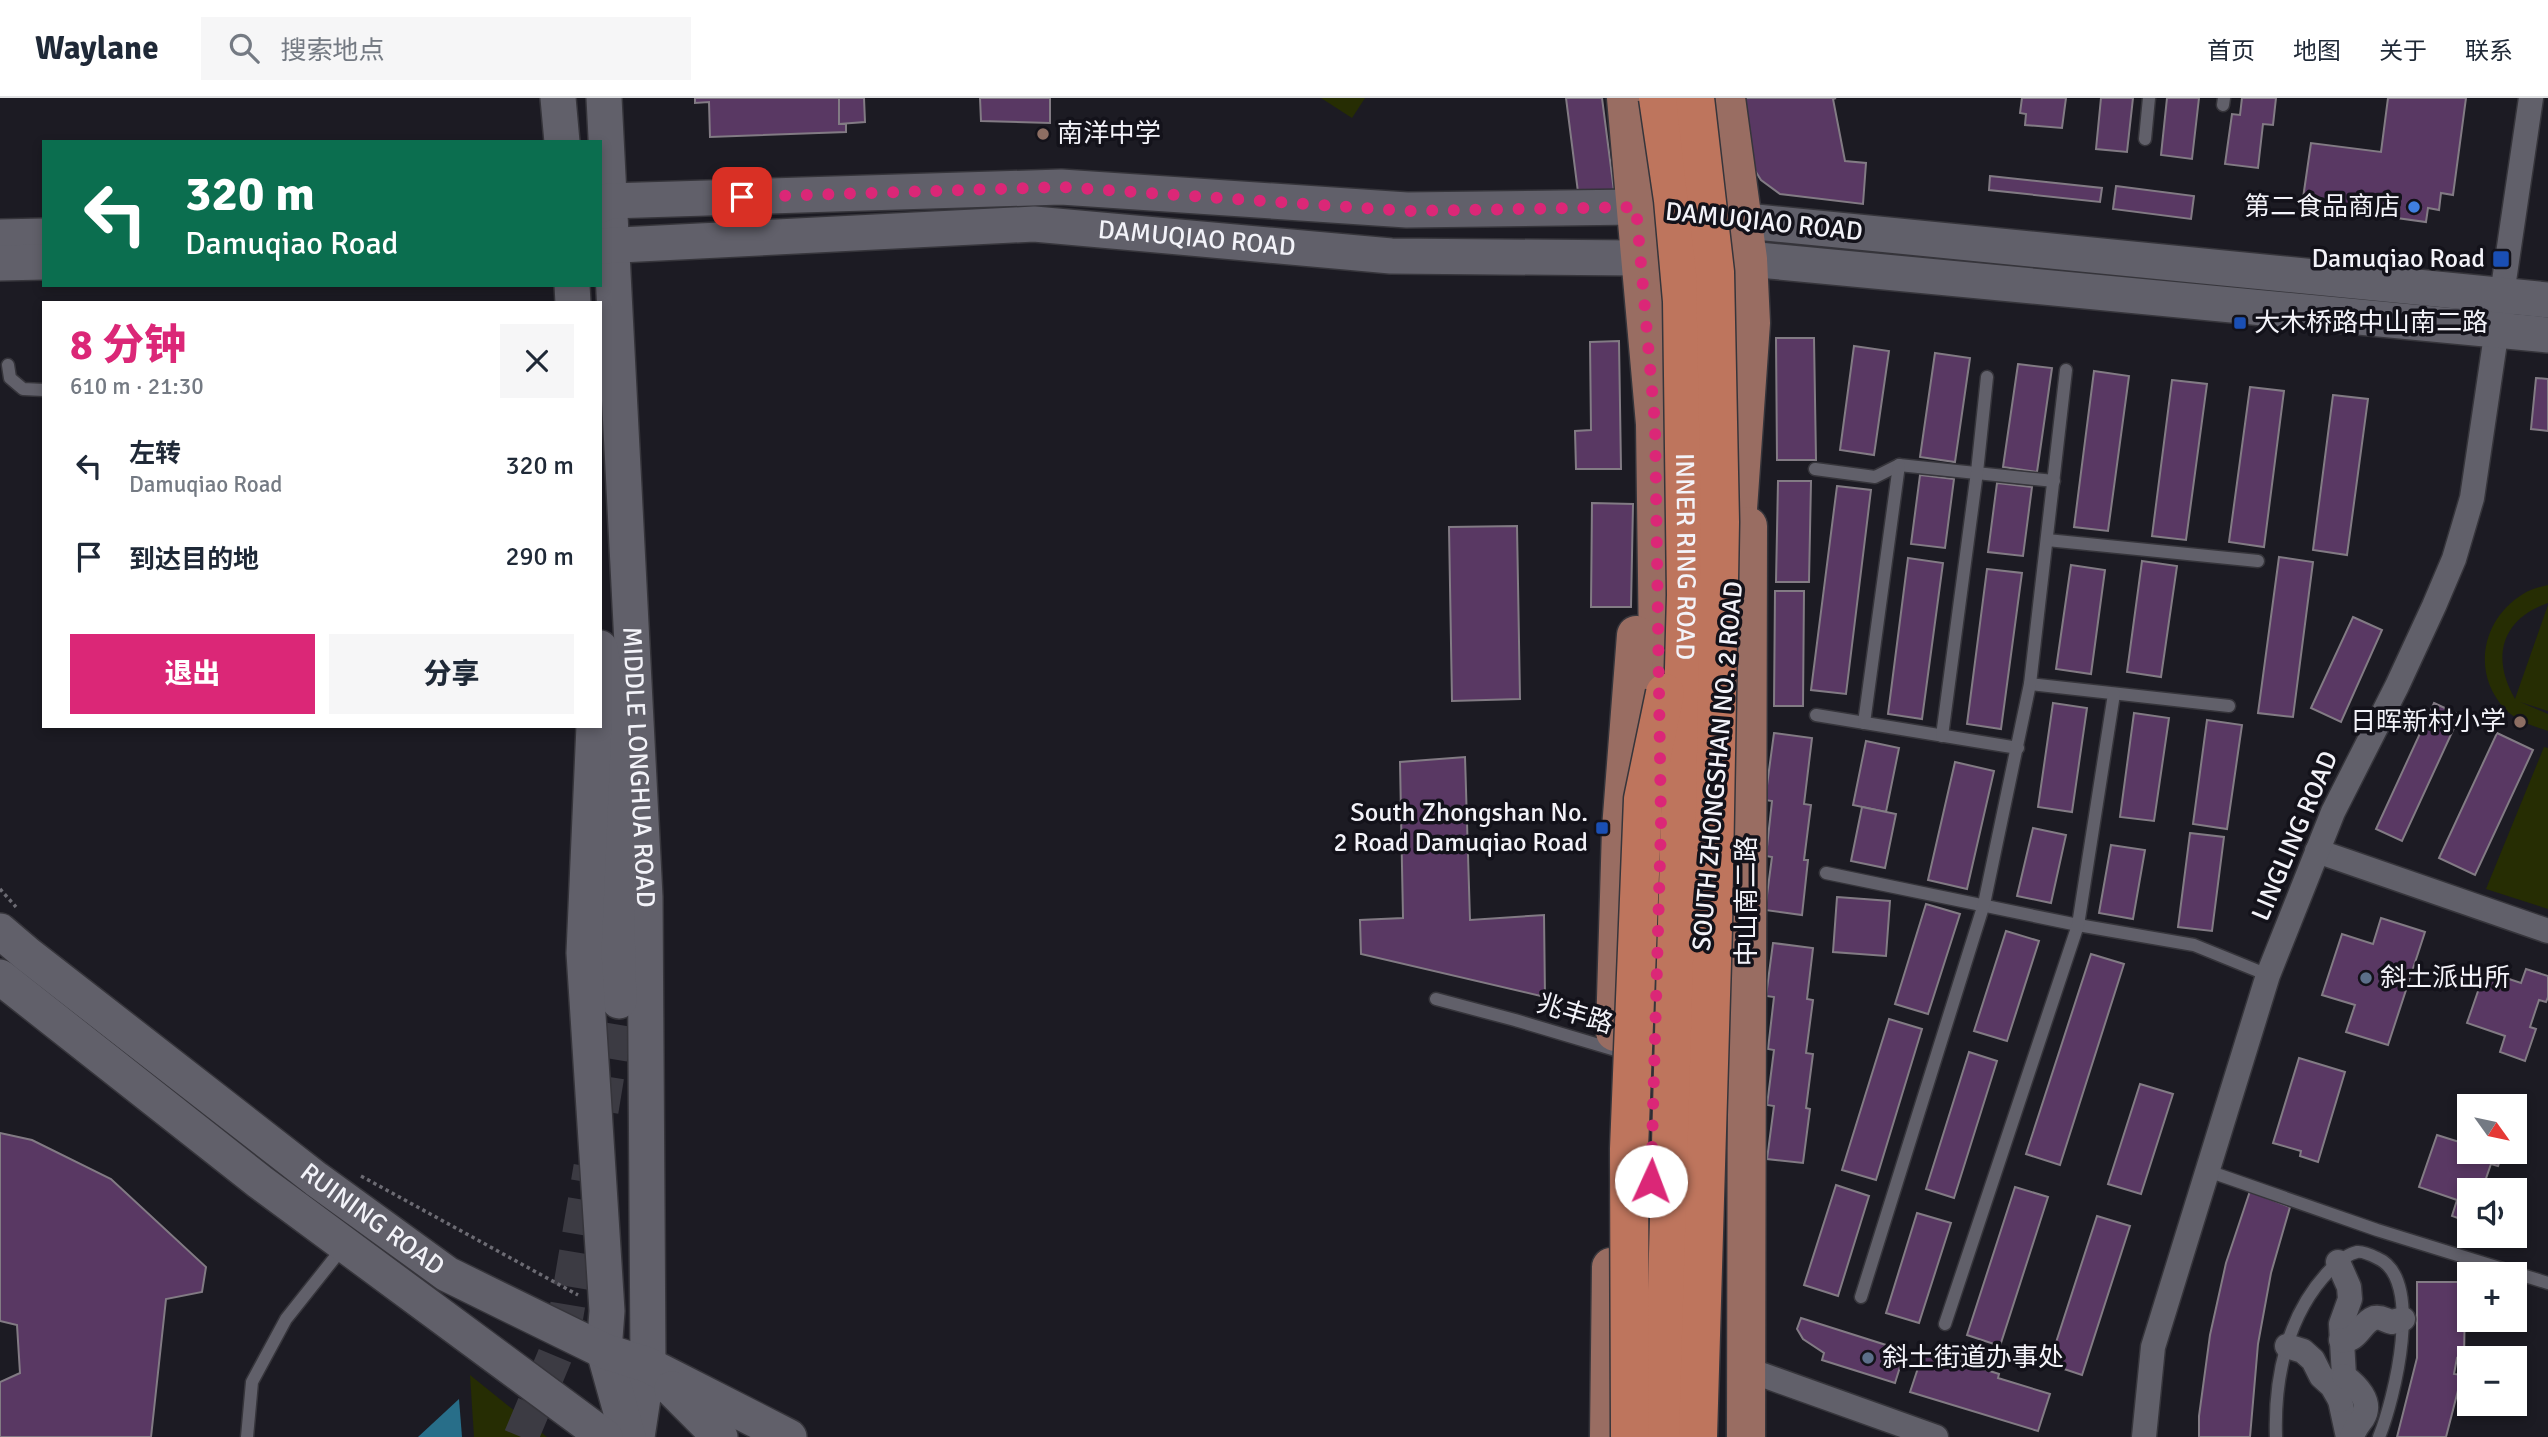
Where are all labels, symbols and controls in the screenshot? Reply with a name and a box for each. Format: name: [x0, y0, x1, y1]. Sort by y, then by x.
search box: [201, 17, 691, 80]
text: Waylane: [35, 28, 159, 69]
icon: search: [225, 29, 263, 67]
text: 搜索地点: [281, 35, 385, 67]
text: 首页: [2207, 36, 2255, 66]
text: 地图: [2293, 36, 2341, 66]
text: 关于: [2379, 36, 2427, 66]
text: 联系: [2465, 36, 2513, 66]
place label: 南洋中学: [1057, 118, 1161, 150]
marker: 南洋中学: [1035, 126, 1051, 142]
text: 320 m: [185, 164, 315, 224]
pin: [712, 167, 772, 227]
icon: left: [70, 168, 161, 259]
icon: arrive: [723, 178, 761, 216]
place label: 第二食品商店: [2244, 191, 2400, 223]
street label: DAMUQIAO ROAD: [1664, 196, 1864, 248]
marker: 第二食品商店: [2406, 199, 2422, 215]
street label: DAMUQIAO ROAD: [1097, 214, 1297, 263]
text: Damuqiao Road: [185, 224, 399, 263]
place label: Damuqiao Road: [2312, 243, 2485, 275]
marker: Damuqiao Road: [2491, 249, 2511, 269]
place label: 大木桥路中山南二路: [2254, 307, 2488, 339]
marker: 大木桥路中山南二路: [2232, 315, 2248, 331]
text: 8 分钟: [70, 320, 186, 371]
button: close: [500, 324, 574, 398]
text: 610 m · 21:30: [70, 372, 204, 401]
text: 左转: [129, 438, 181, 470]
icon: left: [70, 447, 108, 485]
text: 320 m: [505, 450, 574, 482]
street label: INNER RING ROAD: [1668, 453, 1702, 661]
text: Damuqiao Road: [129, 470, 282, 499]
icon: arrive: [70, 538, 108, 576]
text: 290 m: [505, 541, 574, 573]
text: 到达目的地: [129, 544, 259, 576]
street label: SOUTH ZHONGSHAN NO. 2 ROAD: [1686, 580, 1750, 952]
street label: MIDDLE LONGHUA ROAD: [615, 626, 661, 908]
button: 退出: [70, 634, 315, 714]
button: 分享: [329, 634, 574, 714]
place label: 日晖新村小学: [2350, 706, 2506, 738]
marker: 日晖新村小学: [2512, 714, 2528, 730]
street label: LINGLING ROAD: [2245, 746, 2345, 926]
place label: South Zhongshan No. 2 Road Damuqiao Road: [1333, 797, 1588, 859]
marker: South Zhongshan No. 2 Road Damuqiao Road: [1594, 820, 1610, 836]
street label: 中山南二路: [1731, 836, 1763, 966]
place label: 斜土派出所: [2380, 962, 2510, 994]
marker: 斜土派出所: [2358, 970, 2374, 986]
street label: 兆丰路: [1533, 987, 1617, 1041]
north arrow: [2457, 1094, 2527, 1164]
map controls: [2457, 1094, 2527, 1416]
position arrow: [1614, 1144, 1688, 1218]
street label: RUINING ROAD: [294, 1157, 450, 1283]
button: sound: [2457, 1178, 2527, 1248]
button: +: [2457, 1262, 2527, 1332]
place label: 斜土街道办事处: [1882, 1342, 2064, 1374]
button: −: [2457, 1346, 2527, 1416]
marker: 斜土街道办事处: [1860, 1350, 1876, 1366]

